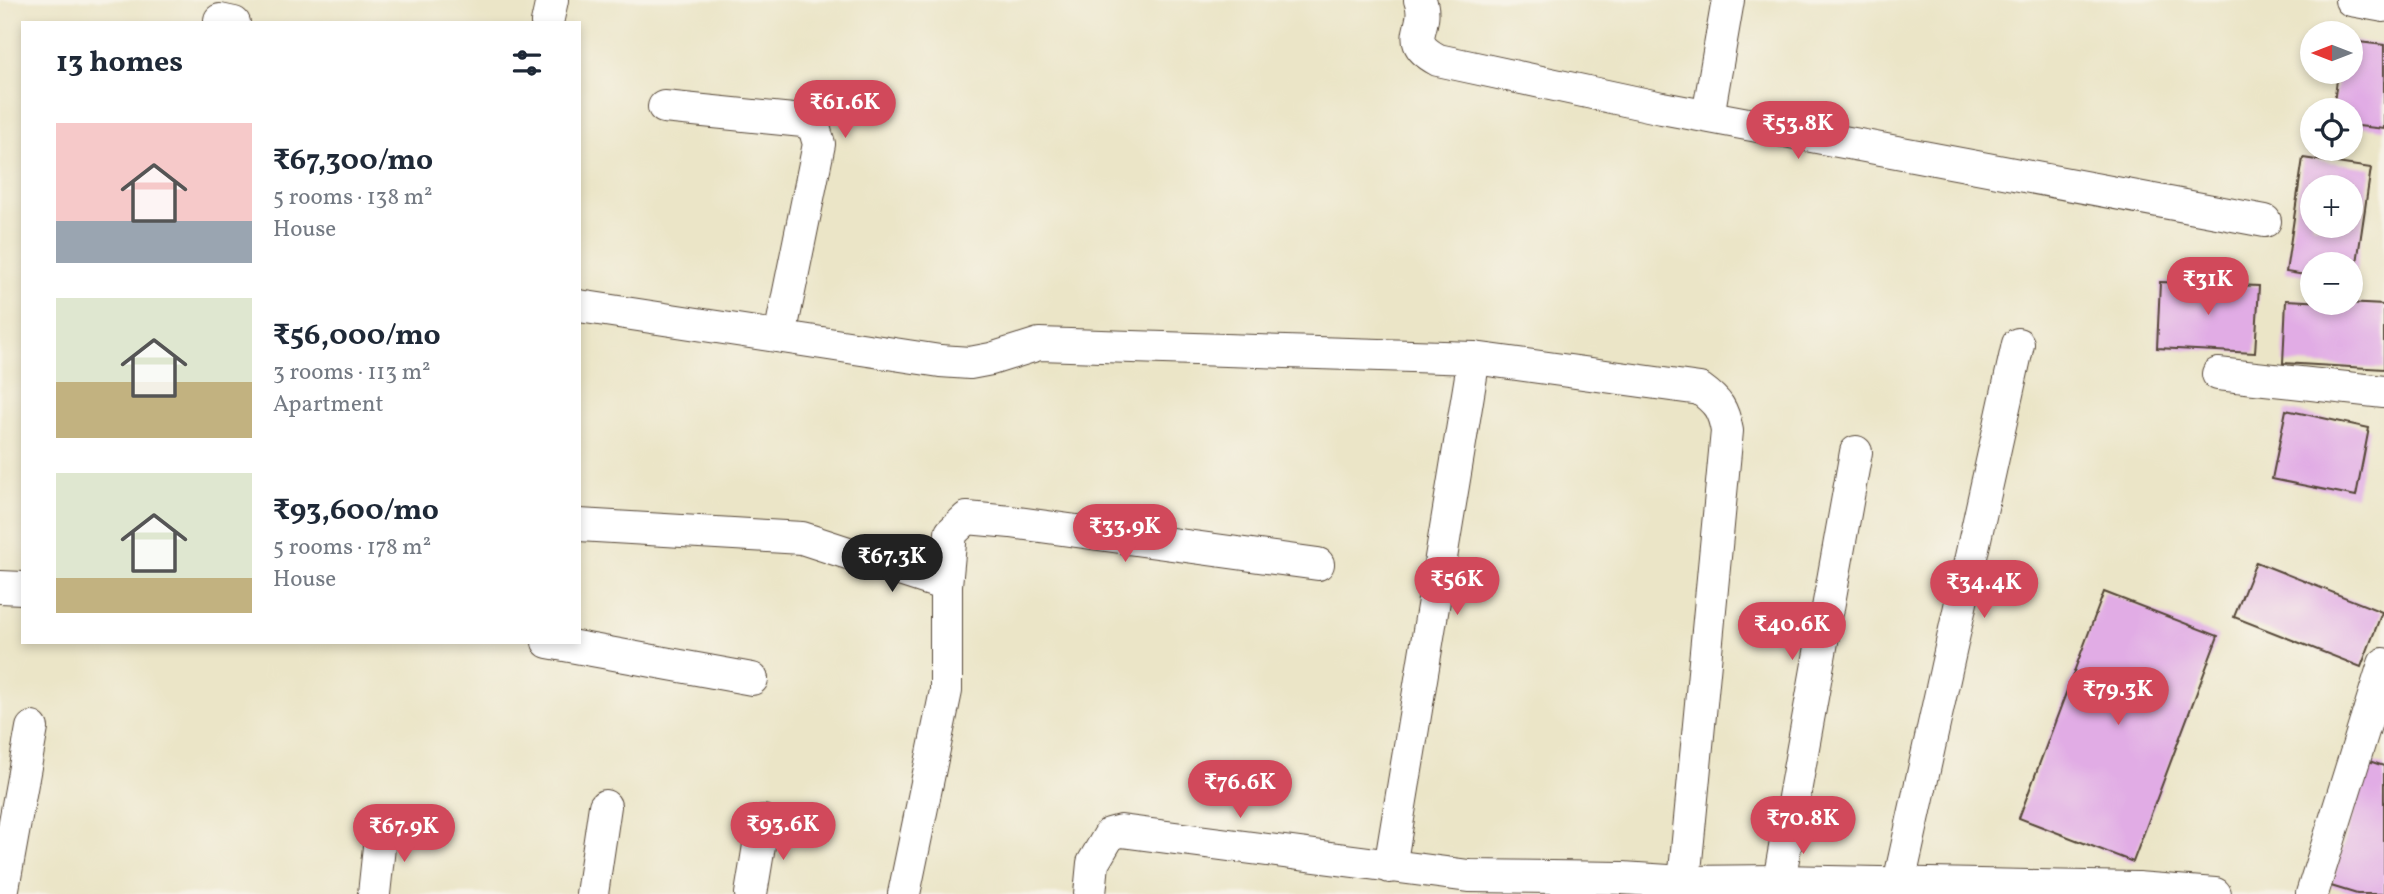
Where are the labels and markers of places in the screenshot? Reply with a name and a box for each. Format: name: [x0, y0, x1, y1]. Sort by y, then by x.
pin: ₹61.6K: [788, 80, 902, 140]
pin: ₹53.8K: [1741, 102, 1855, 161]
pin: ₹31K: [2167, 258, 2249, 317]
pin: ₹33.9K: [1068, 504, 1182, 564]
pin: ₹67.3K: [835, 534, 949, 594]
pin: ₹56K: [1416, 558, 1498, 617]
pin: ₹34.4K: [1927, 560, 2041, 620]
pin: ₹40.6K: [1735, 602, 1849, 662]
pin: ₹79.3K: [2061, 668, 2175, 727]
pin: ₹76.6K: [1183, 760, 1297, 820]
pin: ₹70.8K: [1746, 796, 1860, 856]
pin: ₹93.6K: [726, 802, 840, 862]
pin: ₹67.9K: [347, 804, 461, 864]

